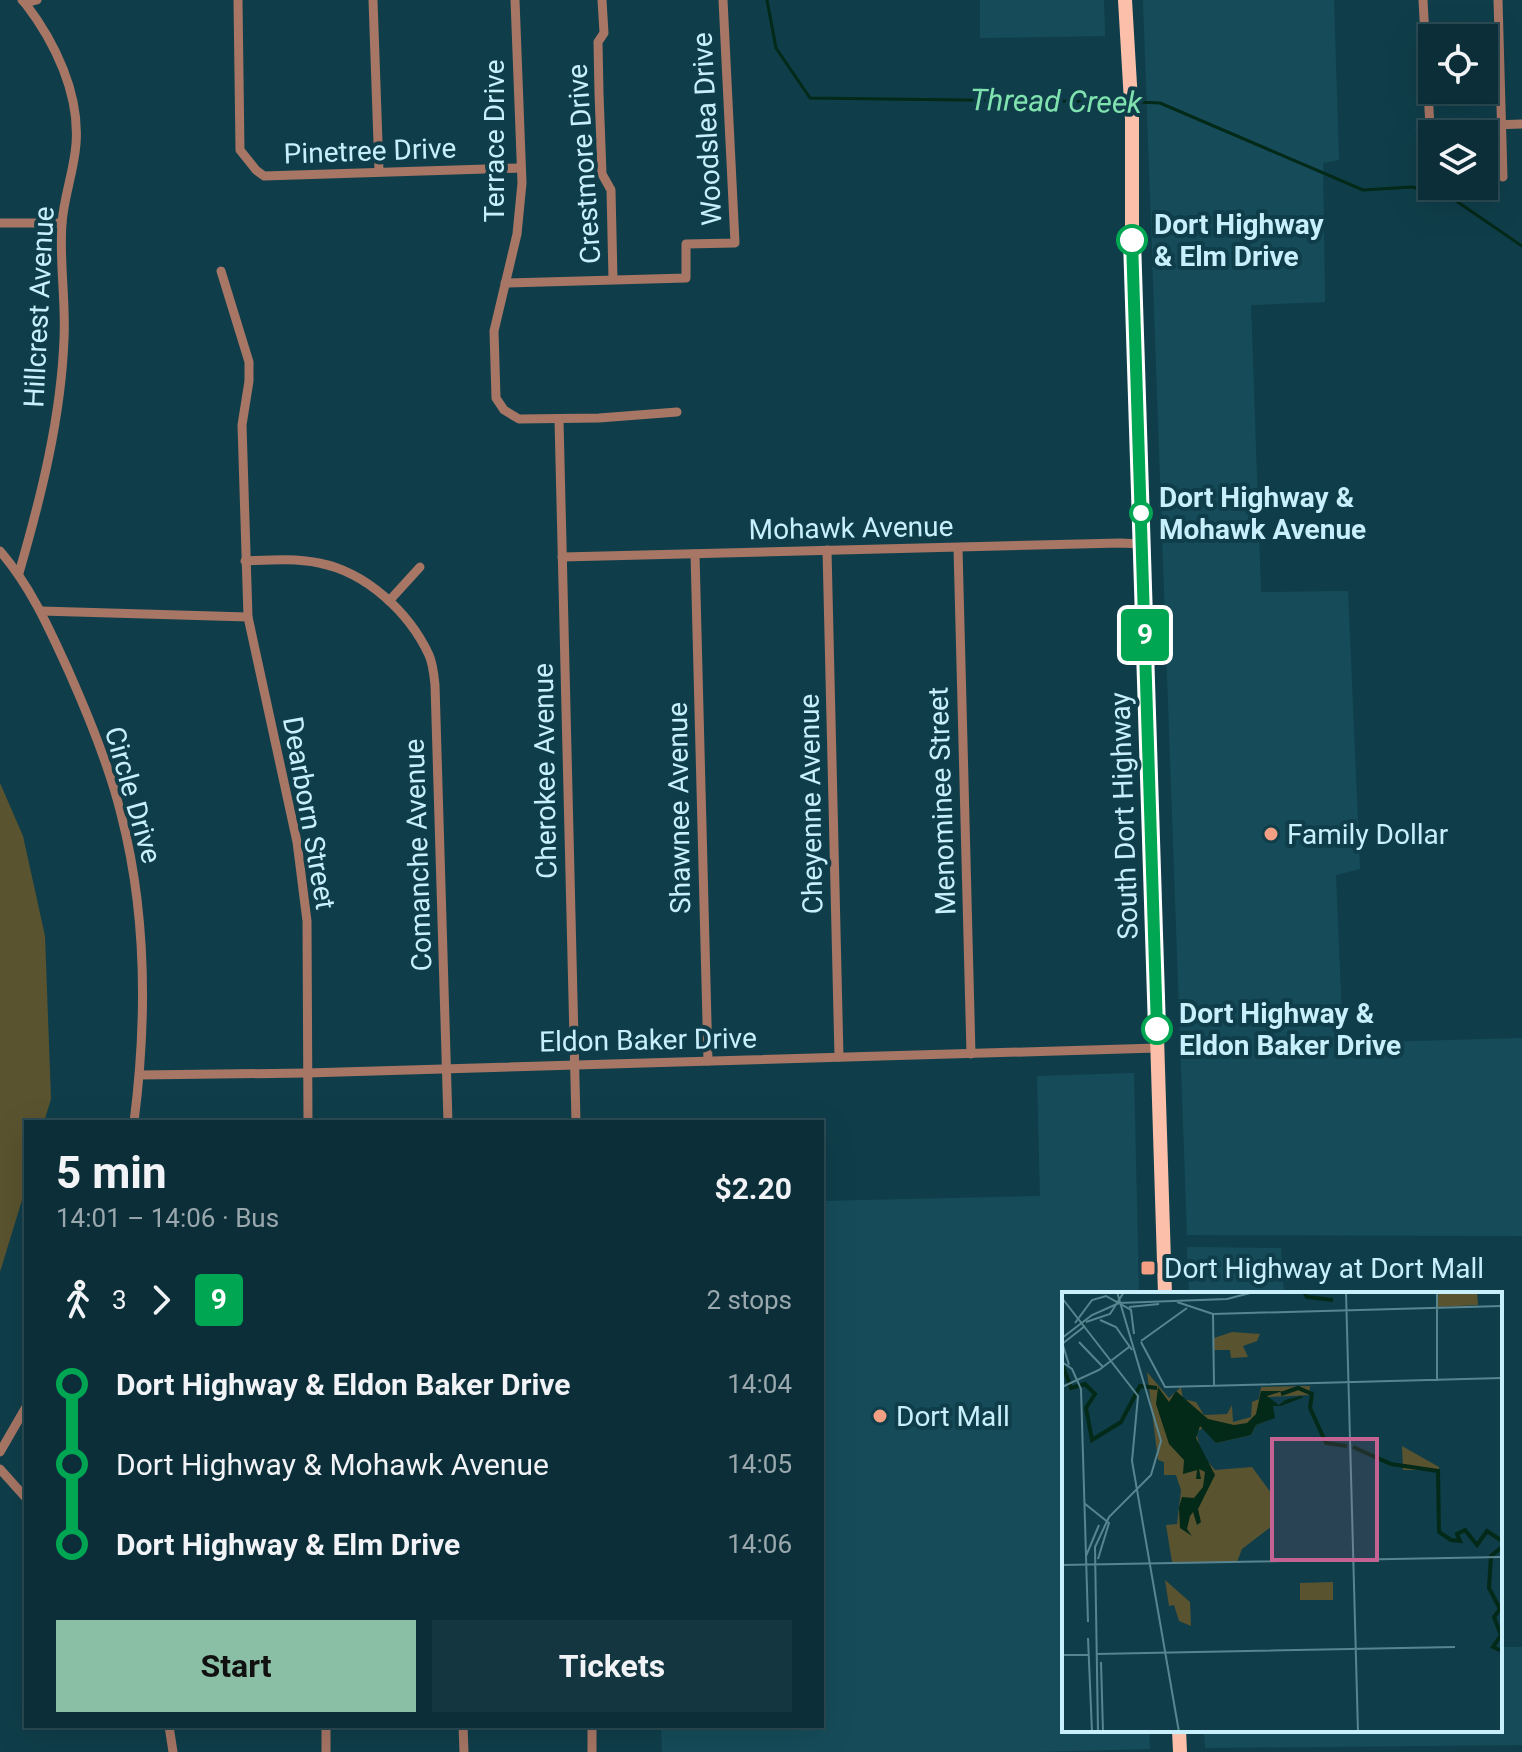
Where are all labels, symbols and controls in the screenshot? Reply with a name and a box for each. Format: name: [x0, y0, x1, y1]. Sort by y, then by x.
map controls: [1418, 24, 1498, 200]
button: locate: [1418, 24, 1498, 104]
street label: Woodslea Drive: [685, 32, 729, 226]
street label: Terrace Drive: [478, 59, 511, 223]
street label: Crestmore Drive: [561, 63, 607, 265]
water label: Thread Creek: [970, 82, 1144, 120]
button: layers: [1418, 120, 1498, 200]
street label: Pinetree Drive: [283, 131, 457, 171]
street label: Hillcrest Avenue: [17, 206, 61, 408]
place label: Dort Highway & Elm Drive: [1154, 208, 1325, 273]
marker: Dort Highway & Elm Drive: [1117, 225, 1147, 255]
place label: Dort Highway & Mohawk Avenue: [1159, 481, 1366, 546]
marker: Dort Highway & Mohawk Avenue: [1130, 502, 1152, 524]
street label: Mohawk Avenue: [748, 510, 954, 546]
line badge: 9: [1119, 609, 1171, 661]
text: 9: [1137, 618, 1153, 651]
street label: Cherokee Avenue: [527, 663, 563, 879]
street label: Menominee Street: [922, 686, 962, 916]
street label: South Dort Highway: [1103, 692, 1145, 940]
street label: Cheyenne Avenue: [793, 693, 829, 915]
street label: Shawnee Avenue: [661, 702, 697, 914]
street label: Dearborn Street: [276, 714, 342, 912]
street label: Circle Drive: [98, 723, 168, 867]
street label: Comanche Avenue: [397, 738, 439, 972]
place label: Family Dollar: [1287, 818, 1449, 851]
marker: Family Dollar: [1262, 825, 1280, 843]
place label: Dort Highway & Eldon Baker Drive: [1179, 997, 1401, 1062]
marker: Dort Highway & Eldon Baker Drive: [1142, 1014, 1172, 1044]
street label: Eldon Baker Drive: [539, 1022, 757, 1058]
text: 5 min: [56, 1147, 167, 1199]
text: $2.20: [714, 1171, 792, 1206]
text: 14:01 – 14:06 · Bus: [56, 1203, 279, 1233]
place label: Dort Highway at Dort Mall: [1164, 1252, 1484, 1285]
marker: Dort Highway at Dort Mall: [1139, 1259, 1157, 1277]
icon: walk: [56, 1278, 100, 1322]
icon: forward: [139, 1278, 183, 1322]
text: 9: [211, 1283, 227, 1316]
text: 3: [112, 1285, 127, 1315]
text: 2 stops: [706, 1285, 792, 1315]
inset map: [1062, 1292, 1502, 1732]
text: Dort Highway & Eldon Baker Drive: [116, 1367, 571, 1402]
text: 14:04: [727, 1369, 792, 1399]
place label: Dort Mall: [896, 1400, 1010, 1433]
marker: Dort Mall: [871, 1407, 889, 1425]
text: Dort Highway & Mohawk Avenue: [116, 1447, 549, 1482]
text: 14:05: [727, 1449, 792, 1479]
text: Dort Highway & Elm Drive: [116, 1527, 460, 1562]
text: 14:06: [727, 1529, 792, 1559]
button: Start: [56, 1620, 416, 1712]
button: Tickets: [432, 1620, 792, 1712]

